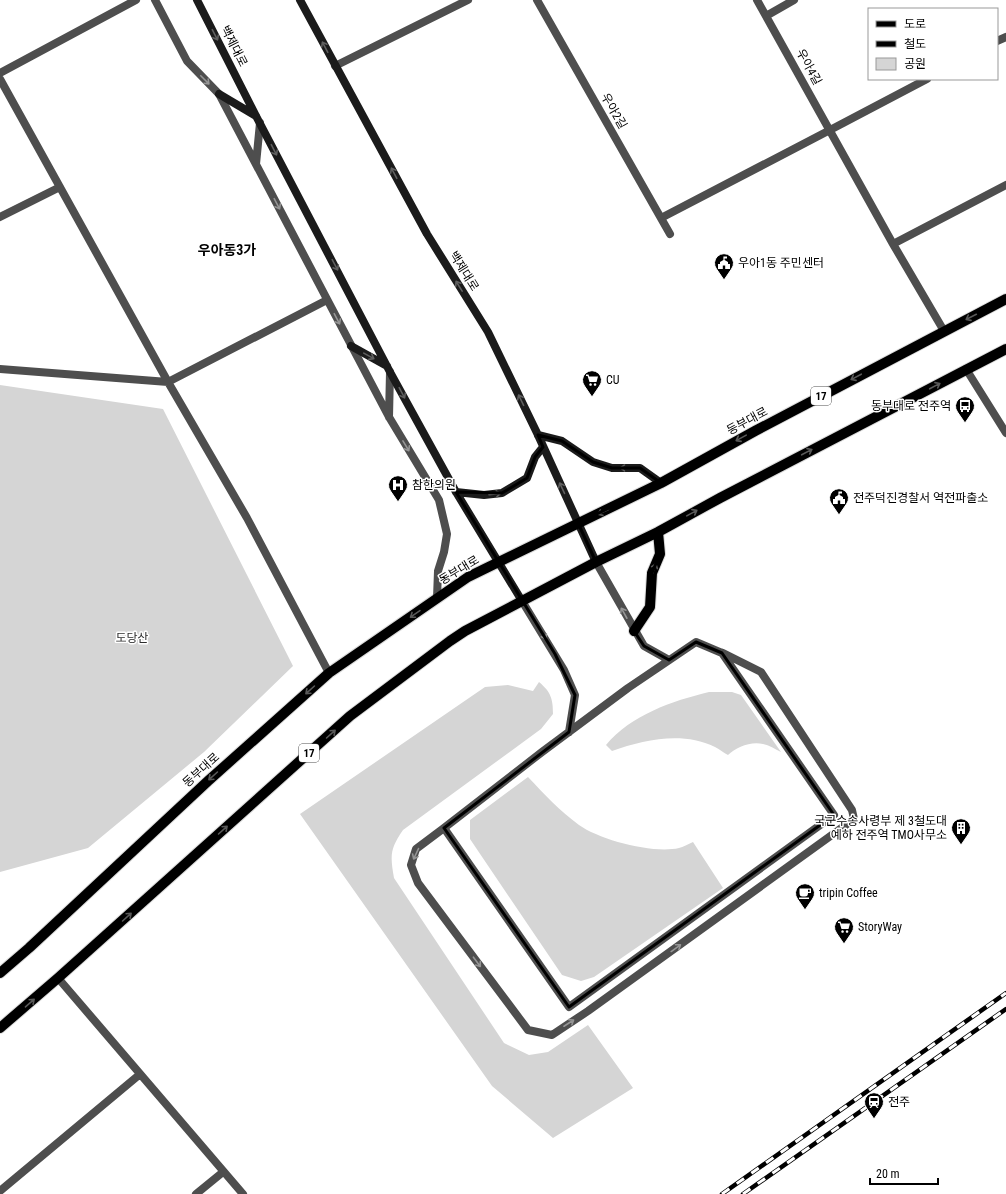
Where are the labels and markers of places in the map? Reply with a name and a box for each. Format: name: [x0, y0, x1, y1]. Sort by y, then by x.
public building icon: 우아1동 주민센터: [713, 252, 735, 280]
place label: 우아1동 주민센터: [738, 256, 824, 270]
supermarket icon: CU: [581, 369, 603, 397]
place label: CU: [606, 373, 620, 387]
bus stop icon: 동부대로 전주역: [954, 395, 976, 423]
place label: 동부대로 전주역: [871, 399, 951, 413]
hospital icon: 참한의원: [387, 474, 409, 502]
place label: 참한의원: [412, 478, 456, 492]
public building icon: 전주덕진경찰서 역전파출소: [828, 487, 850, 515]
place label: 전주덕진경찰서 역전파출소: [853, 491, 988, 505]
place label: 국군수송사령부 제 3철도대 예하 전주역 TMO사무소: [814, 814, 947, 842]
building icon: 국군수송사령부 제 3철도대 예하 전주역 TMO사무소: [950, 817, 972, 845]
cafe icon: tripin Coffee: [794, 882, 816, 910]
place label: tripin Coffee: [819, 886, 878, 900]
supermarket icon: StoryWay: [833, 916, 855, 944]
place label: StoryWay: [858, 920, 902, 934]
station icon: 전주: [863, 1091, 885, 1119]
place label: 전주: [888, 1095, 910, 1109]

